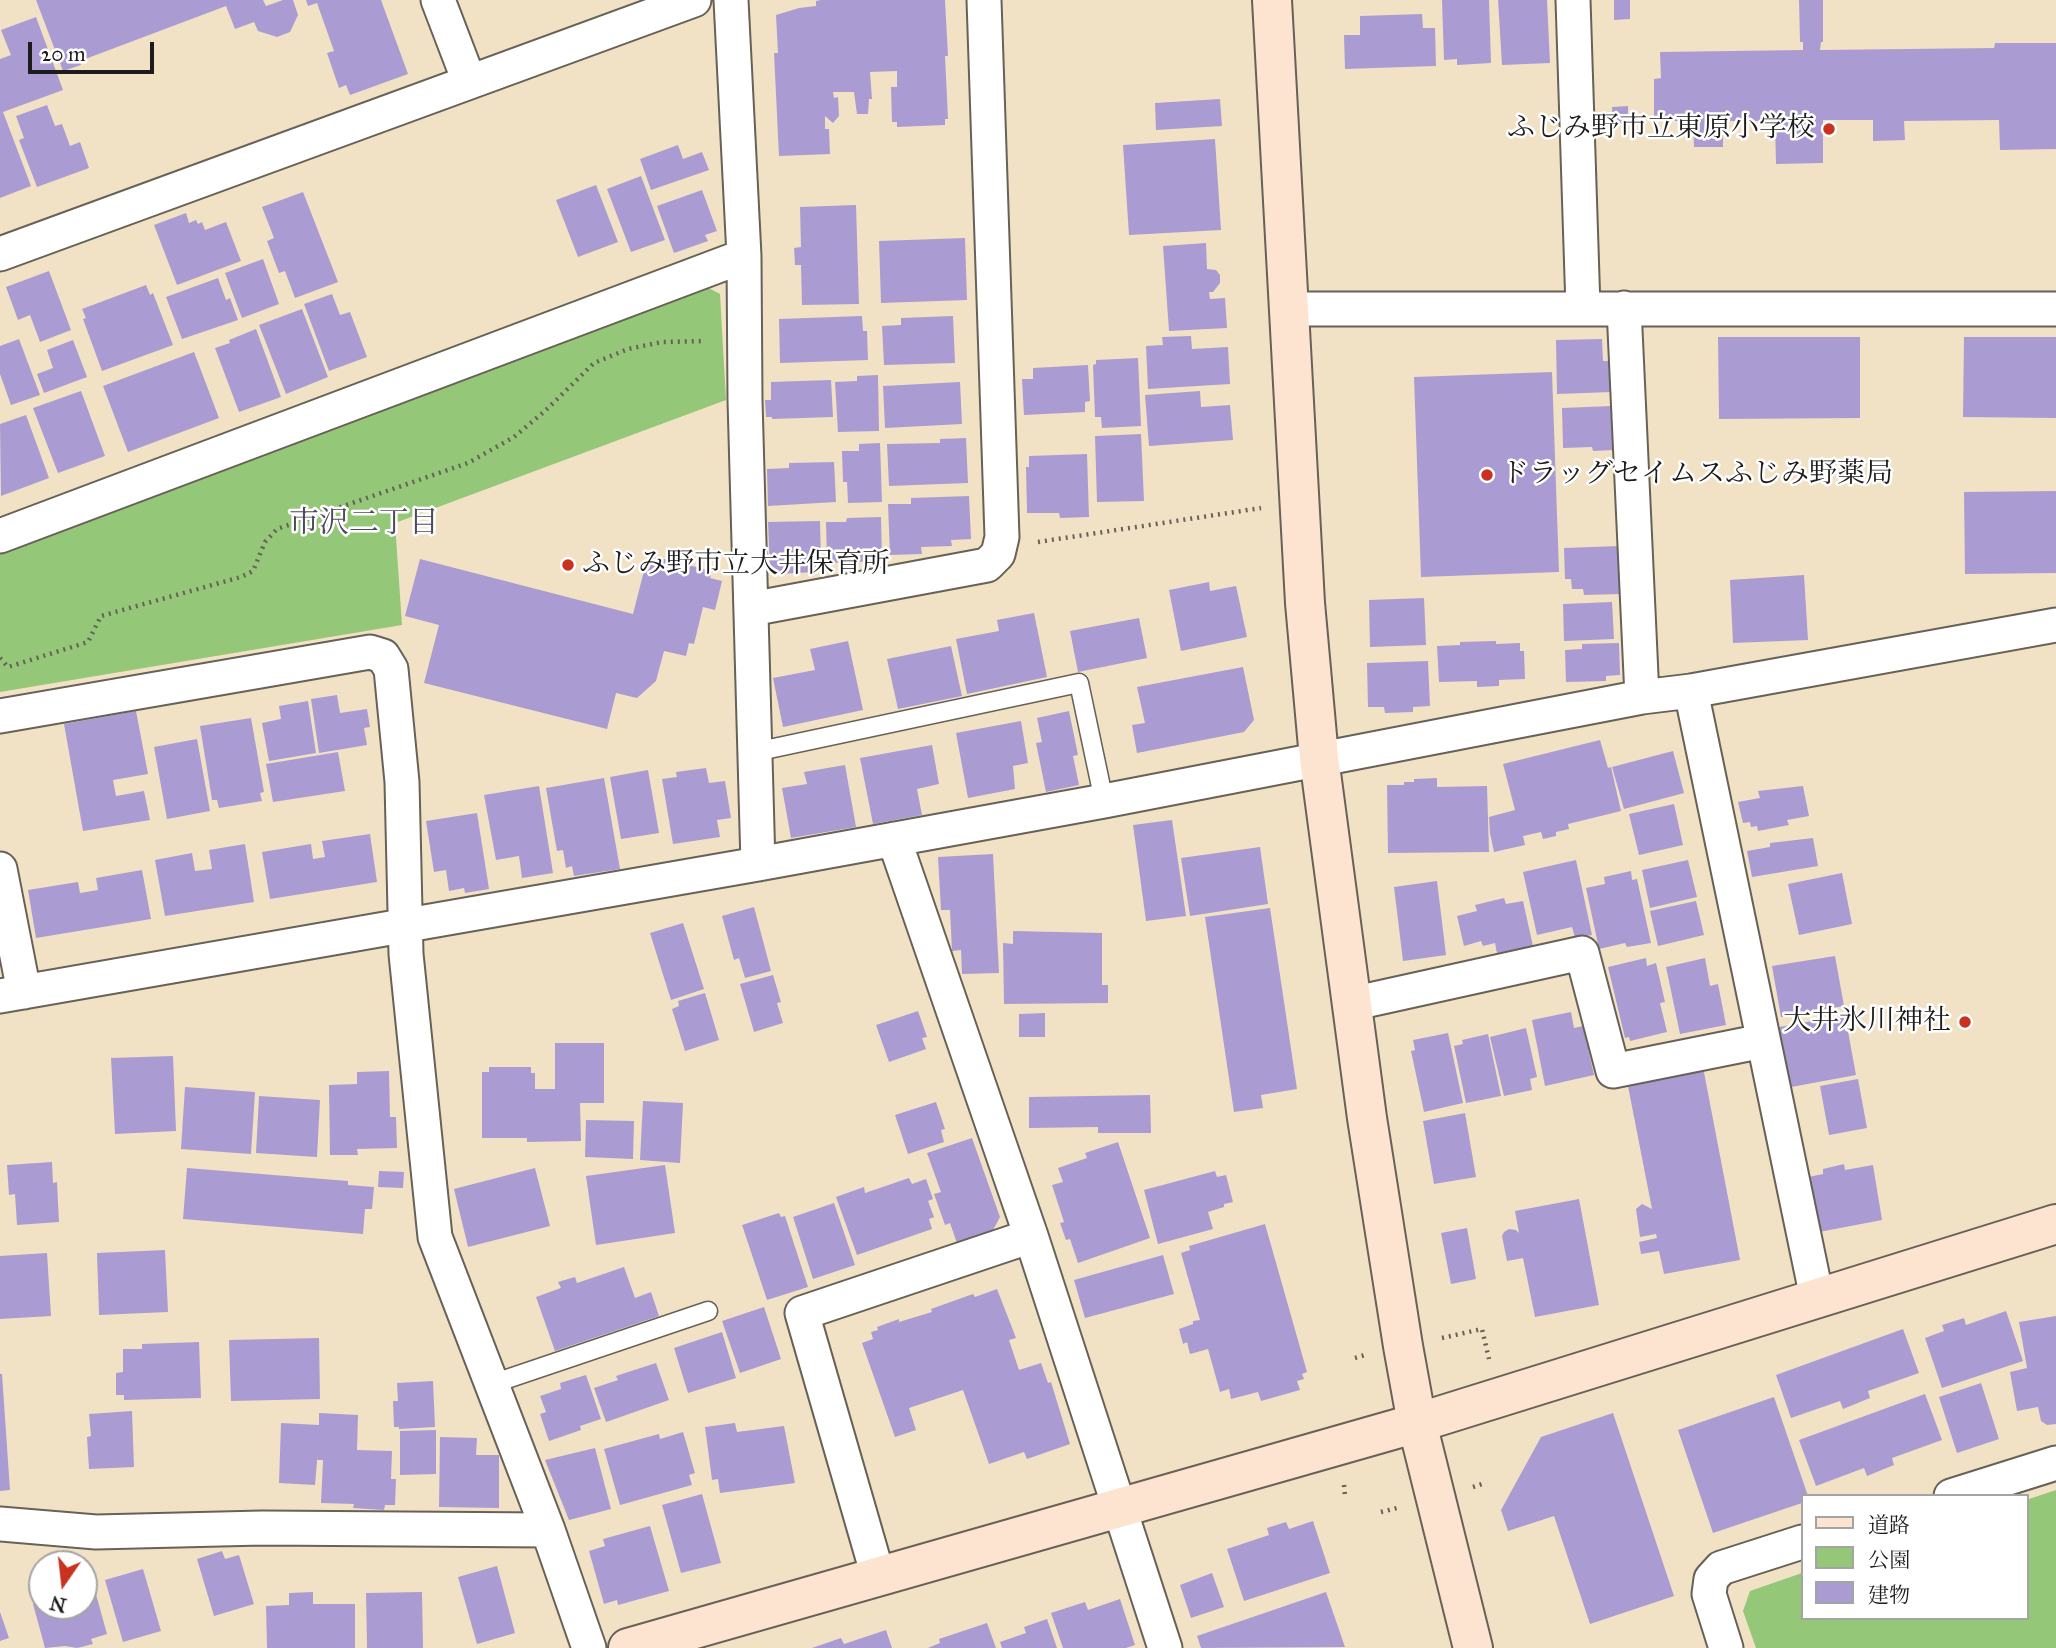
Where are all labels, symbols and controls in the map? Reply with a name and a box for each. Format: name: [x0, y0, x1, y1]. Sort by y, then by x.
scale bar: [32, 28, 158, 72]
text: 20 m: [41, 41, 86, 67]
place label: ふじみ野市立東原小学校: [1507, 112, 1815, 146]
marker: ふじみ野市立東原小学校: [1821, 121, 1837, 137]
place label: ドラッグセイムスふじみ野薬局: [1501, 458, 1893, 492]
marker: ドラッグセイムスふじみ野薬局: [1479, 467, 1495, 483]
district label: 市沢二丁目: [289, 507, 439, 543]
place label: ふじみ野市立大井保育所: [582, 548, 890, 582]
marker: ふじみ野市立大井保育所: [560, 557, 576, 573]
place label: 大井氷川神社: [1783, 1005, 1951, 1039]
marker: 大井氷川神社: [1957, 1014, 1973, 1030]
legend: [1800, 1494, 2028, 1620]
text: 道路: [1868, 1512, 1910, 1538]
text: 公園: [1868, 1547, 1910, 1573]
north arrow: [28, 1550, 98, 1620]
text: 建物: [1868, 1582, 1910, 1608]
text: N: [48, 1591, 69, 1617]

